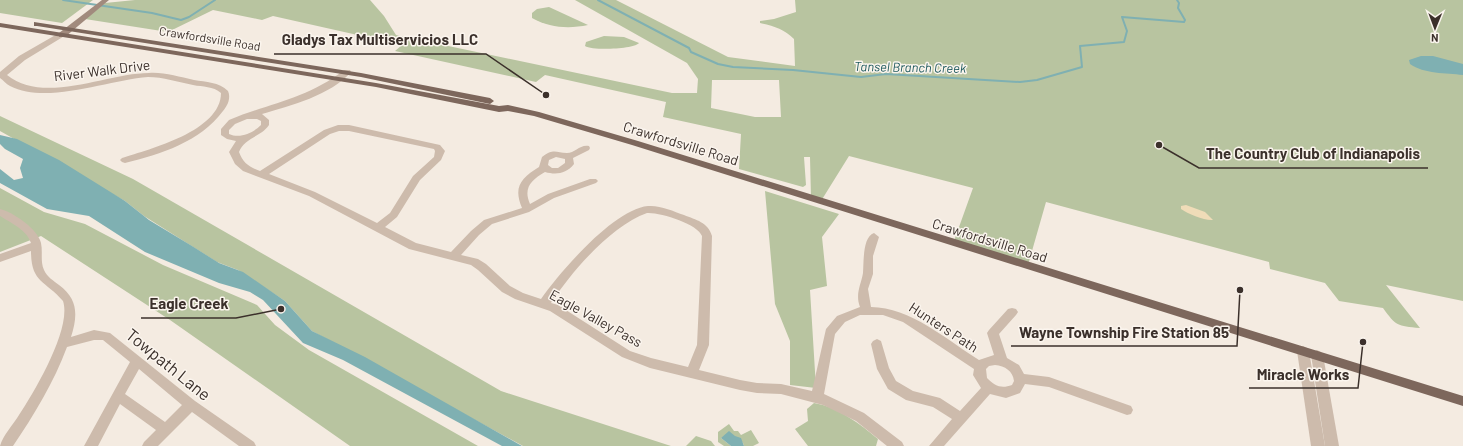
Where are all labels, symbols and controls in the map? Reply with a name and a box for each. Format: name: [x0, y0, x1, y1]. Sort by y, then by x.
north arrow: [1415, 8, 1455, 48]
street label: Crawfordsville Road: [158, 23, 262, 53]
callout: Gladys Tax Multiservicios LLC: [274, 27, 486, 54]
text: Gladys Tax Multiservicios LLC: [282, 30, 478, 48]
text: N: [1431, 32, 1439, 45]
street label: River Walk Drive: [53, 56, 151, 84]
water label: Tansel Branch Creek: [854, 58, 967, 76]
street label: Crawfordsville Road: [621, 117, 741, 169]
callout: The Country Club of Indianapolis: [1199, 141, 1428, 168]
text: The Country Club of Indianapolis: [1206, 144, 1420, 162]
street label: Crawfordsville Road: [930, 214, 1050, 266]
street label: Eagle Valley Pass: [547, 286, 645, 351]
callout: Eagle Creek: [141, 291, 236, 318]
text: Eagle Creek: [150, 294, 228, 312]
street label: Hunters Path: [906, 298, 982, 356]
callout: Wayne Township Fire Station 85: [1011, 319, 1237, 346]
text: Wayne Township Fire Station 85: [1019, 323, 1229, 341]
street label: Towpath Lane: [123, 324, 215, 404]
callout: Miracle Works: [1249, 361, 1358, 388]
text: Miracle Works: [1257, 365, 1350, 383]

